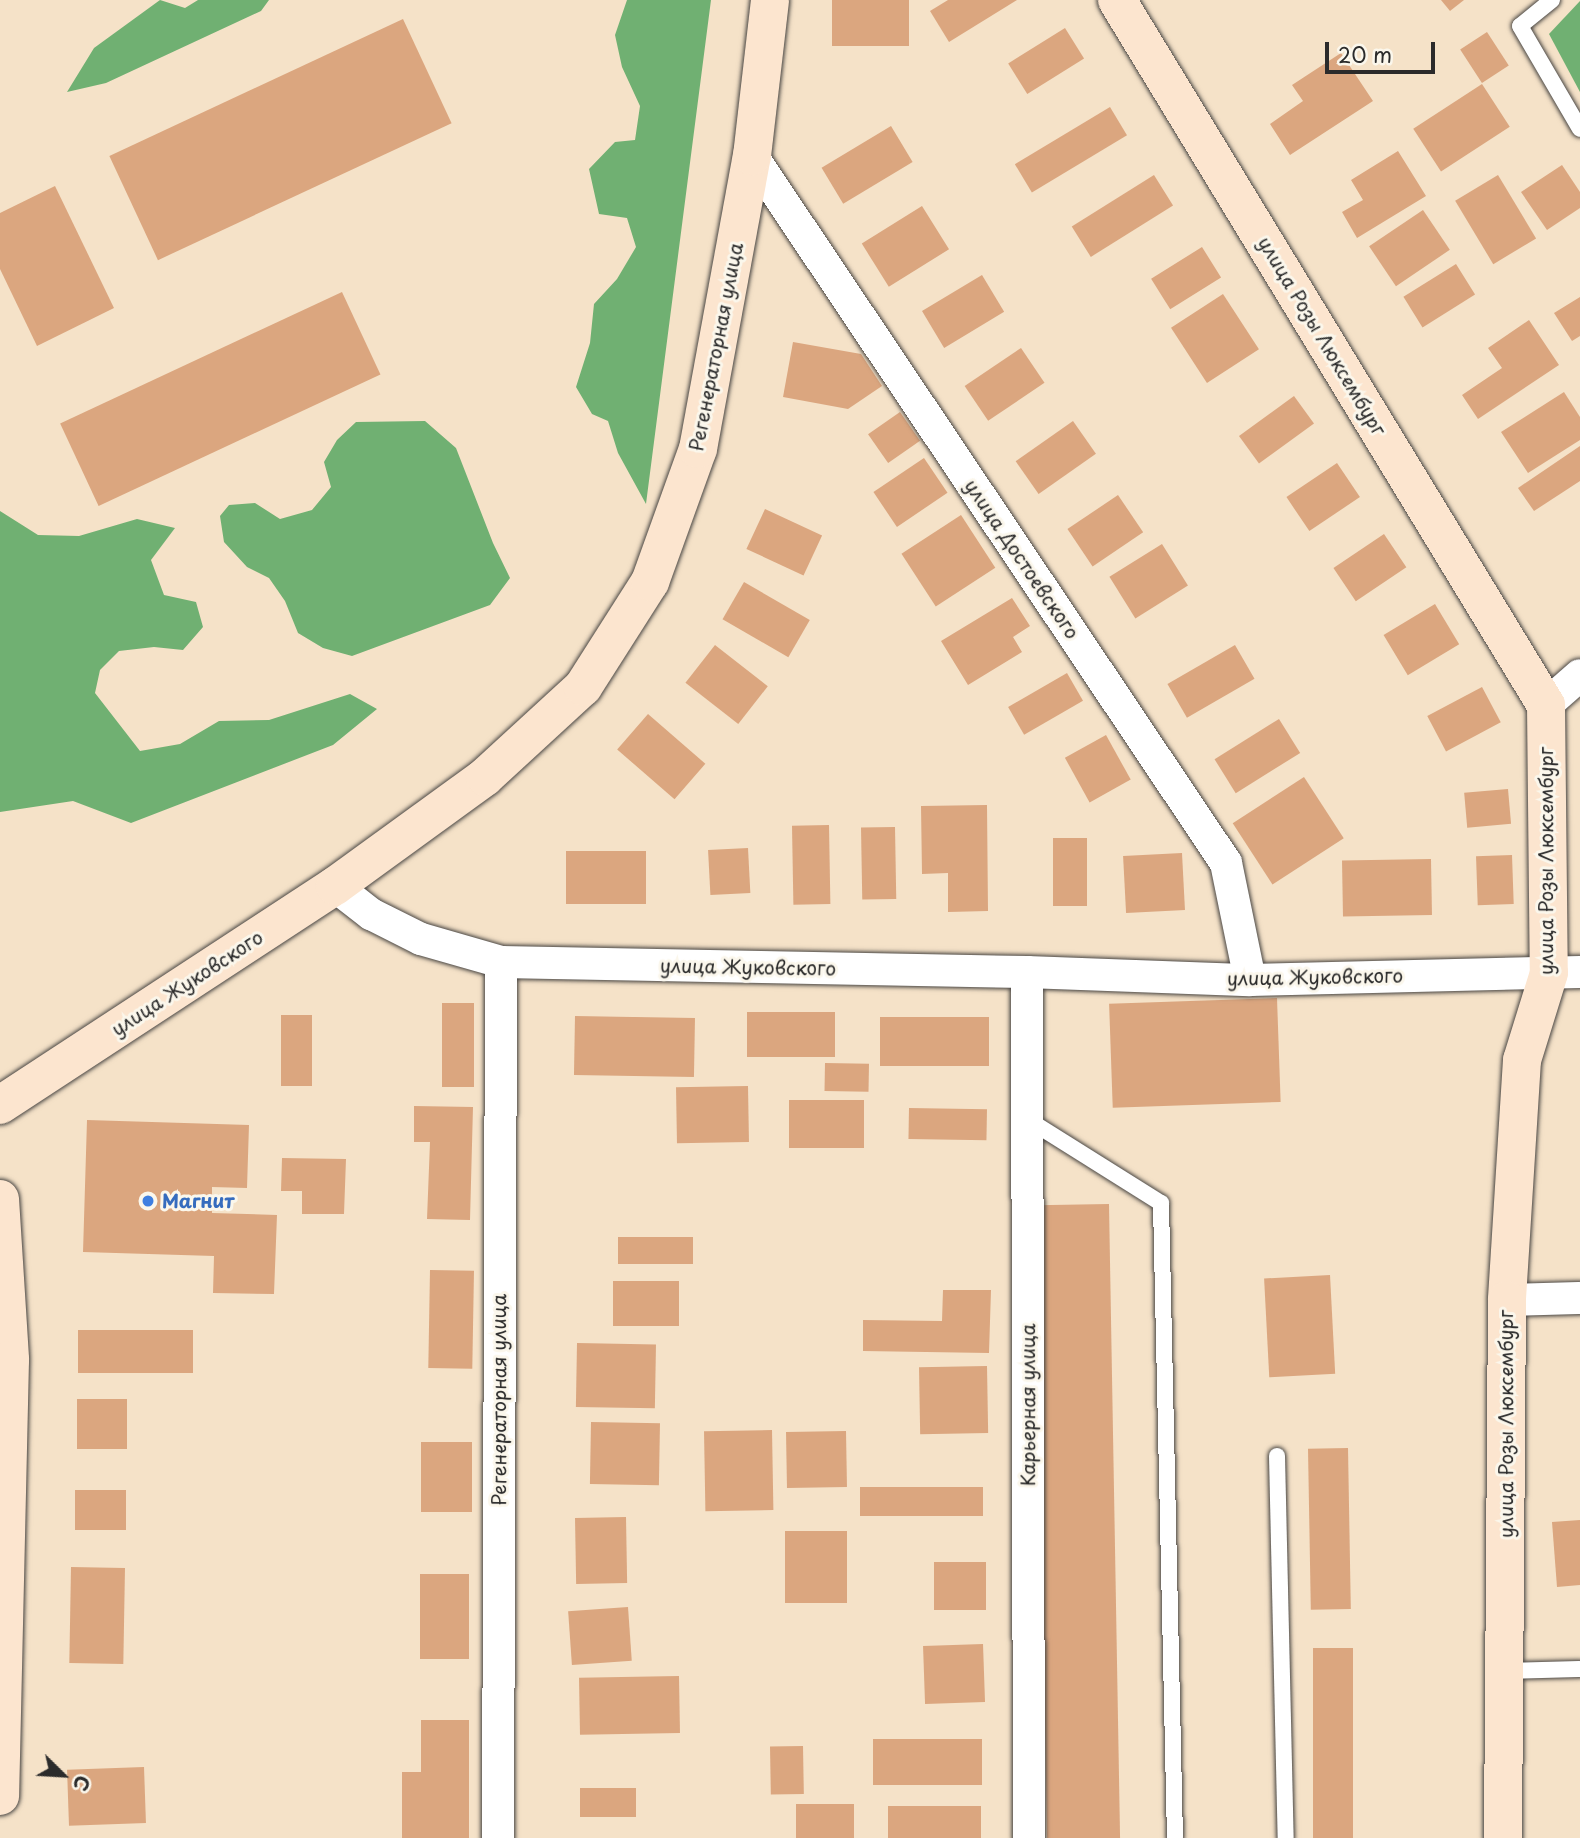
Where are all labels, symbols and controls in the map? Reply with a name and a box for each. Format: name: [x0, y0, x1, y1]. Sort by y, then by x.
scale bar: [1328, 28, 1438, 72]
text: 20 m: [1338, 38, 1392, 70]
street label: улица Розы Люксембург: [1253, 231, 1391, 441]
street label: Регенераторная улица: [684, 240, 748, 454]
street label: улица Достоевского: [960, 474, 1084, 644]
street label: улица Розы Люксембург: [1535, 746, 1557, 976]
street label: улица Жуковского: [107, 925, 267, 1041]
street label: улица Жуковского: [659, 954, 837, 980]
street label: улица Жуковского: [1226, 964, 1404, 990]
place label: Магнит: [162, 1190, 234, 1212]
marker: Магнит: [140, 1193, 156, 1209]
street label: Регенераторная улица: [488, 1293, 510, 1507]
street label: улица Розы Люксембург: [1495, 1309, 1517, 1539]
street label: Карьерная улица: [1017, 1323, 1039, 1487]
north arrow: [28, 1740, 98, 1810]
text: С: [66, 1771, 98, 1796]

